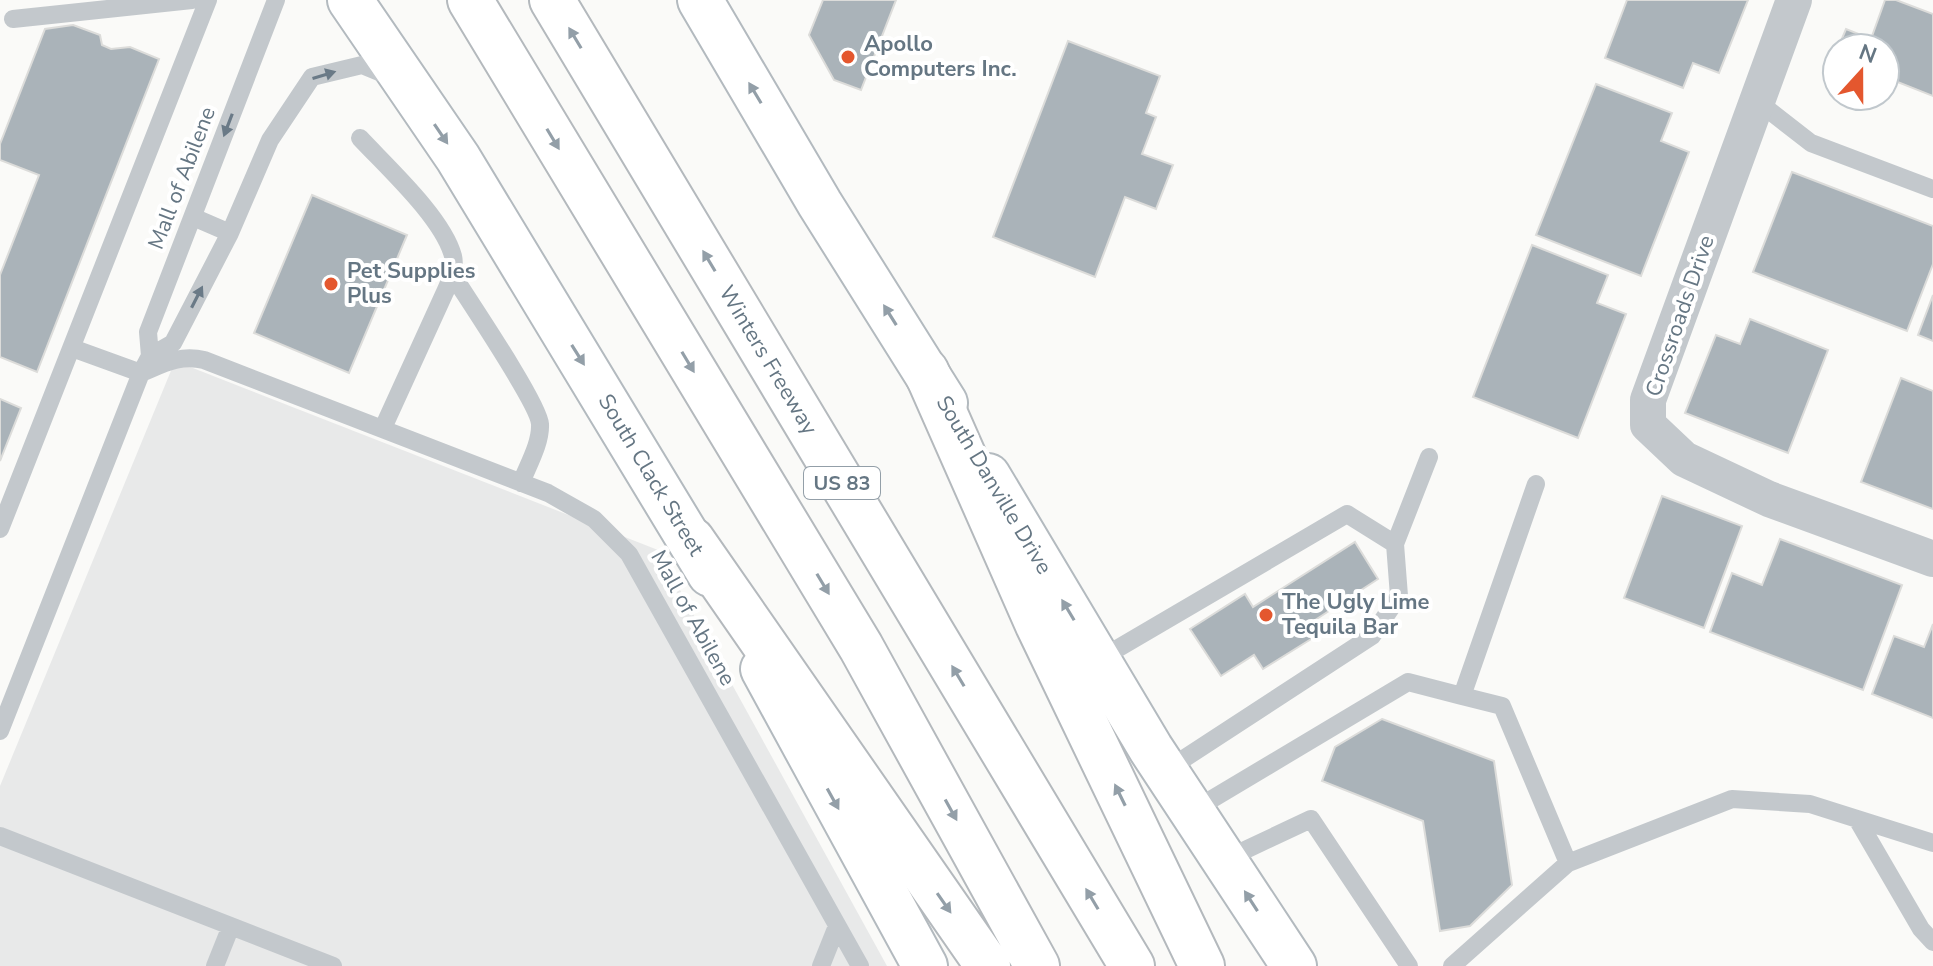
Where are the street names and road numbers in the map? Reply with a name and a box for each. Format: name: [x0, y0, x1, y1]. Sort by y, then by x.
street label: Mall of Abilene: [141, 102, 223, 254]
street label: Crossroads Drive: [1638, 231, 1722, 401]
street label: Winters Freeway: [712, 280, 825, 441]
street label: South Clack Street: [591, 389, 711, 562]
street label: South Danville Drive: [929, 390, 1059, 580]
road number: US 83: [804, 467, 880, 499]
street label: Mall of Abilene: [643, 545, 743, 691]

